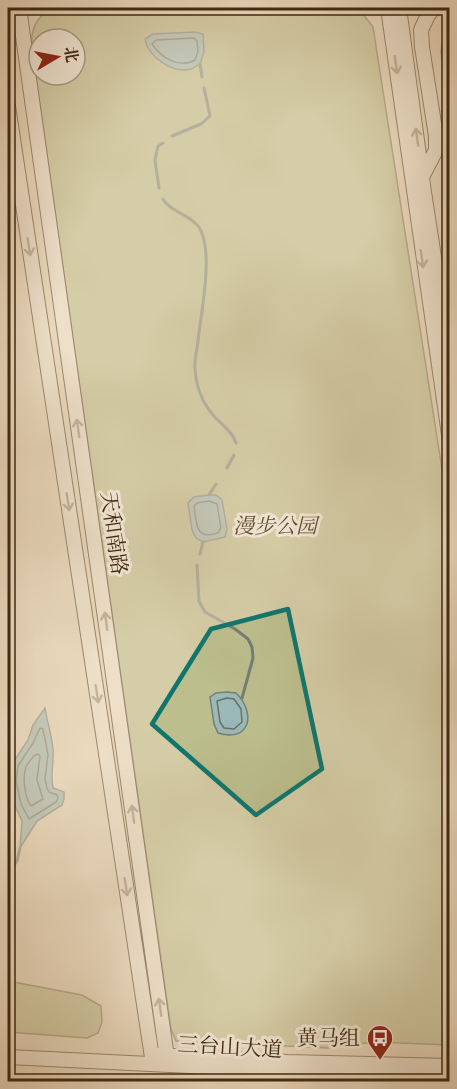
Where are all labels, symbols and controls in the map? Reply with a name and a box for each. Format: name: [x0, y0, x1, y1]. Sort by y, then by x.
north arrow: [27, 27, 87, 87]
text: 北: [61, 45, 81, 64]
one-way arrow: [390, 55, 401, 75]
one-way arrow: [411, 128, 422, 148]
one-way arrow: [23, 236, 34, 256]
one-way arrow: [417, 248, 428, 268]
one-way arrow: [73, 419, 84, 438]
street label: 天和南路: [96, 490, 131, 576]
one-way arrow: [62, 491, 73, 511]
park label: 漫步公园: [233, 515, 320, 538]
one-way arrow: [100, 612, 111, 632]
one-way arrow: [91, 684, 102, 704]
one-way arrow: [127, 805, 138, 825]
one-way arrow: [121, 877, 132, 897]
one-way arrow: [154, 998, 165, 1018]
bus stop icon: 黄马组: [365, 1023, 395, 1061]
place label: 黄马组: [297, 1027, 360, 1050]
street label: 三台山大道: [177, 1033, 283, 1062]

